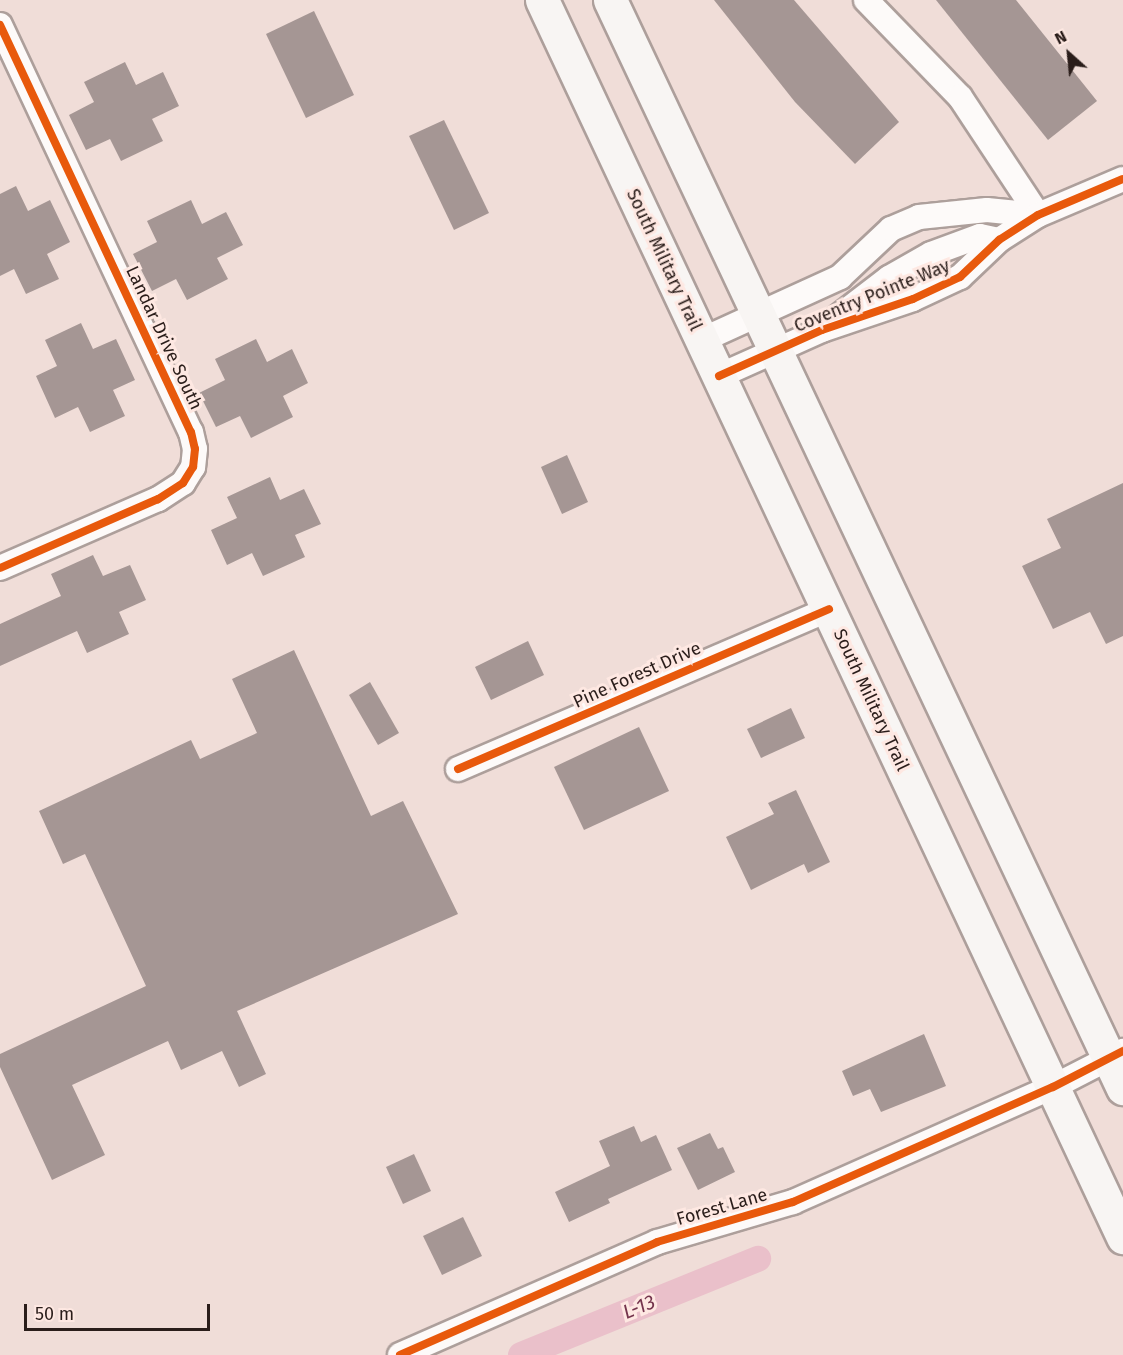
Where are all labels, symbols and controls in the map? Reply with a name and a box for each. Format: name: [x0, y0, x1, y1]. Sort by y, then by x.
north arrow: [1039, 24, 1099, 84]
text: N: [1052, 27, 1070, 48]
street label: South Military Trail: [622, 186, 706, 334]
street label: Coventry Pointe Way: [791, 255, 953, 337]
street label: Landar Drive South: [121, 263, 207, 413]
street label: South Military Trail: [829, 626, 913, 774]
street label: Pine Forest Drive: [570, 637, 704, 713]
street label: Forest Lane: [674, 1184, 770, 1230]
water label: L-13: [619, 1290, 659, 1324]
scale bar: [27, 1292, 213, 1330]
text: 50 m: [35, 1303, 74, 1325]

